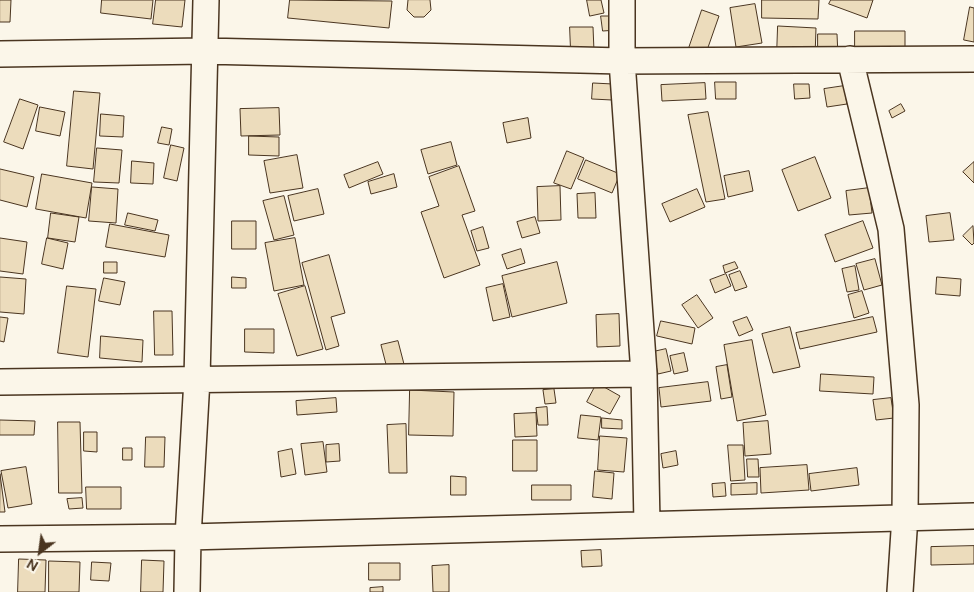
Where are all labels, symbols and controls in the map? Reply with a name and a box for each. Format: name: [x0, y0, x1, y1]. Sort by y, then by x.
north arrow: [15, 527, 65, 577]
text: N: [24, 555, 41, 575]

